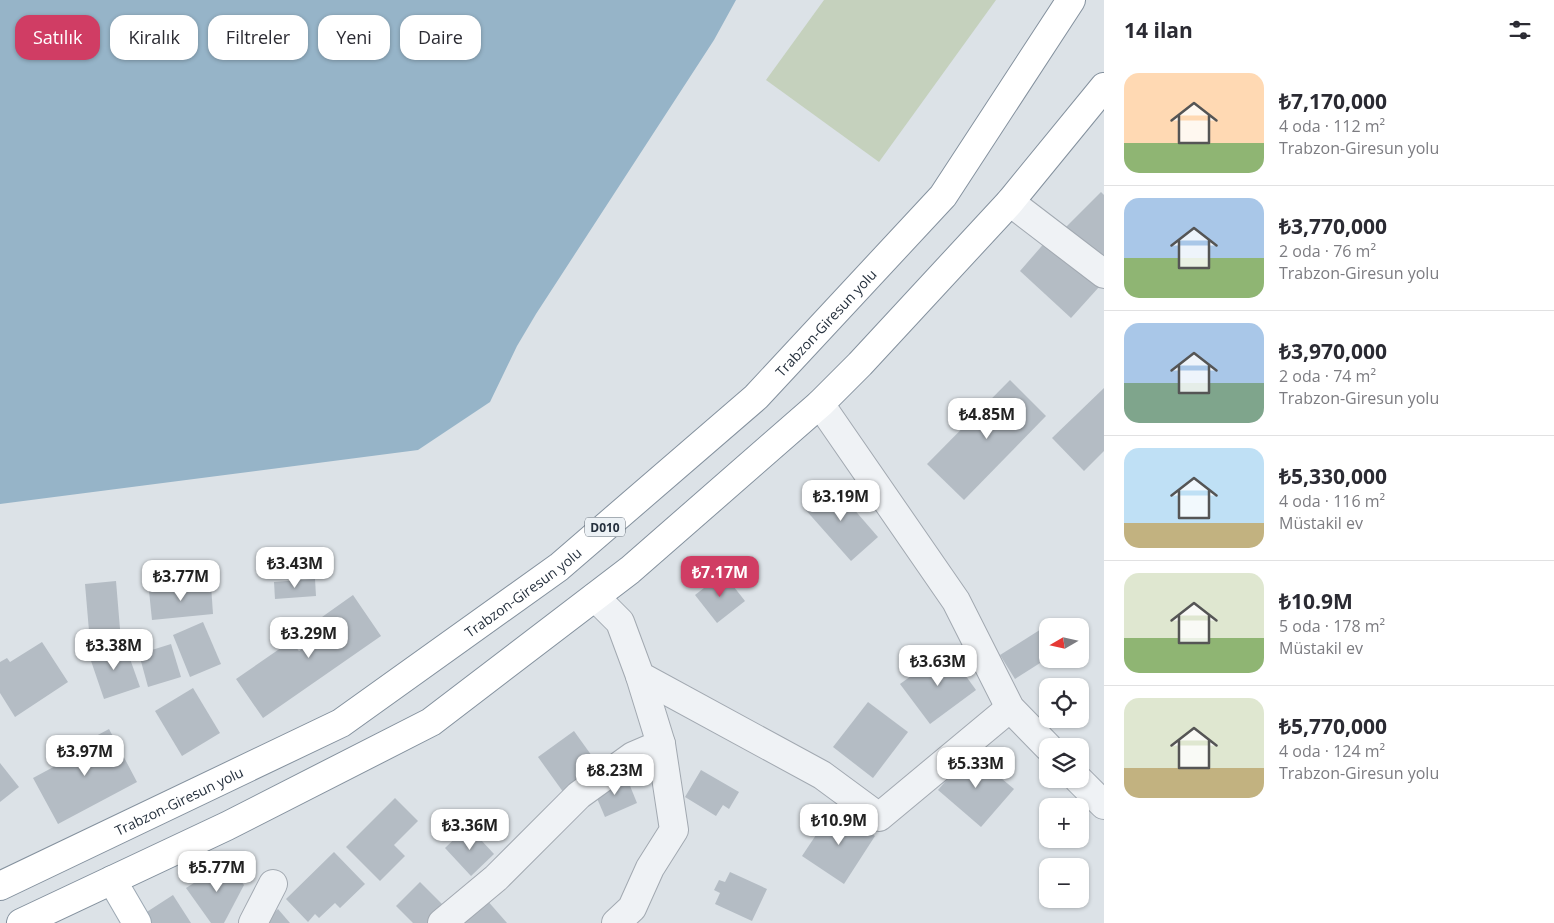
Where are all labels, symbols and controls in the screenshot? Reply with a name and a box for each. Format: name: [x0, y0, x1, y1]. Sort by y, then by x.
chip: Satılık: [15, 15, 100, 60]
chip: Kiralık: [110, 15, 198, 60]
chip: Filtreler: [208, 15, 308, 60]
chip: Yeni: [318, 15, 390, 60]
chip: Daire: [400, 15, 481, 60]
text: 14 ilan: [1124, 16, 1193, 44]
icon: filters: [1506, 16, 1534, 44]
text: ₺7,170,000: [1279, 87, 1387, 115]
icon: home: [1164, 93, 1224, 153]
text: 4 oda · 112 m²: [1279, 115, 1385, 137]
text: Trabzon-Giresun yolu: [1279, 137, 1439, 159]
text: ₺3,770,000: [1279, 212, 1387, 240]
icon: home: [1164, 218, 1224, 278]
text: 2 oda · 76 m²: [1279, 240, 1376, 262]
text: Trabzon-Giresun yolu: [1279, 262, 1439, 284]
street label: Trabzon-Giresun yolu: [771, 265, 880, 380]
text: ₺3,970,000: [1279, 337, 1387, 365]
icon: home: [1164, 343, 1224, 403]
text: 2 oda · 74 m²: [1279, 365, 1376, 387]
text: Trabzon-Giresun yolu: [1279, 387, 1439, 409]
pin: ₺4.85M: [946, 398, 1028, 440]
text: ₺4.85M: [959, 403, 1015, 425]
text: ₺5,330,000: [1279, 462, 1387, 490]
icon: home: [1164, 468, 1224, 528]
pin: ₺3.19M: [800, 480, 882, 522]
text: ₺3.19M: [813, 485, 869, 507]
text: 4 oda · 116 m²: [1279, 490, 1385, 512]
text: Müstakil ev: [1279, 512, 1363, 534]
road number: D010: [585, 518, 625, 536]
street label: Trabzon-Giresun yolu: [461, 543, 585, 641]
pin: ₺3.43M: [254, 546, 336, 589]
text: ₺3.43M: [267, 552, 323, 574]
pin: ₺7.17M: [679, 556, 761, 598]
pin: ₺3.77M: [140, 560, 222, 602]
text: ₺7.17M: [692, 561, 748, 583]
text: ₺3.77M: [153, 565, 209, 587]
text: ₺10.9M: [1279, 587, 1353, 615]
icon: home: [1164, 593, 1224, 653]
text: 5 oda · 178 m²: [1279, 615, 1385, 637]
pin: ₺3.29M: [268, 616, 350, 659]
north arrow: [1039, 618, 1089, 668]
map controls: [1039, 618, 1089, 908]
text: ₺3.29M: [281, 622, 337, 644]
pin: ₺3.38M: [73, 628, 155, 671]
text: ₺3.38M: [86, 634, 142, 656]
text: Müstakil ev: [1279, 637, 1363, 659]
pin: ₺3.63M: [897, 644, 979, 687]
text: ₺3.63M: [910, 650, 966, 672]
button: locate: [1039, 678, 1089, 728]
text: ₺5,770,000: [1279, 712, 1387, 740]
icon: home: [1164, 718, 1224, 778]
pin: ₺3.97M: [44, 734, 126, 777]
button: layers: [1039, 738, 1089, 788]
text: ₺3.97M: [57, 740, 113, 762]
text: 4 oda · 124 m²: [1279, 740, 1385, 762]
pin: ₺5.33M: [935, 746, 1017, 789]
text: ₺5.33M: [948, 752, 1004, 774]
pin: ₺8.23M: [574, 754, 656, 796]
text: ₺8.23M: [587, 759, 643, 781]
street label: Trabzon-Giresun yolu: [111, 762, 246, 839]
text: Trabzon-Giresun yolu: [1279, 762, 1439, 784]
button: +: [1039, 798, 1089, 848]
pin: ₺10.9M: [798, 804, 880, 846]
pin: ₺3.36M: [429, 808, 511, 851]
text: ₺10.9M: [811, 809, 867, 831]
text: ₺3.36M: [442, 814, 498, 836]
pin: ₺5.77M: [176, 850, 258, 893]
text: ₺5.77M: [189, 856, 245, 878]
button: −: [1039, 858, 1089, 908]

